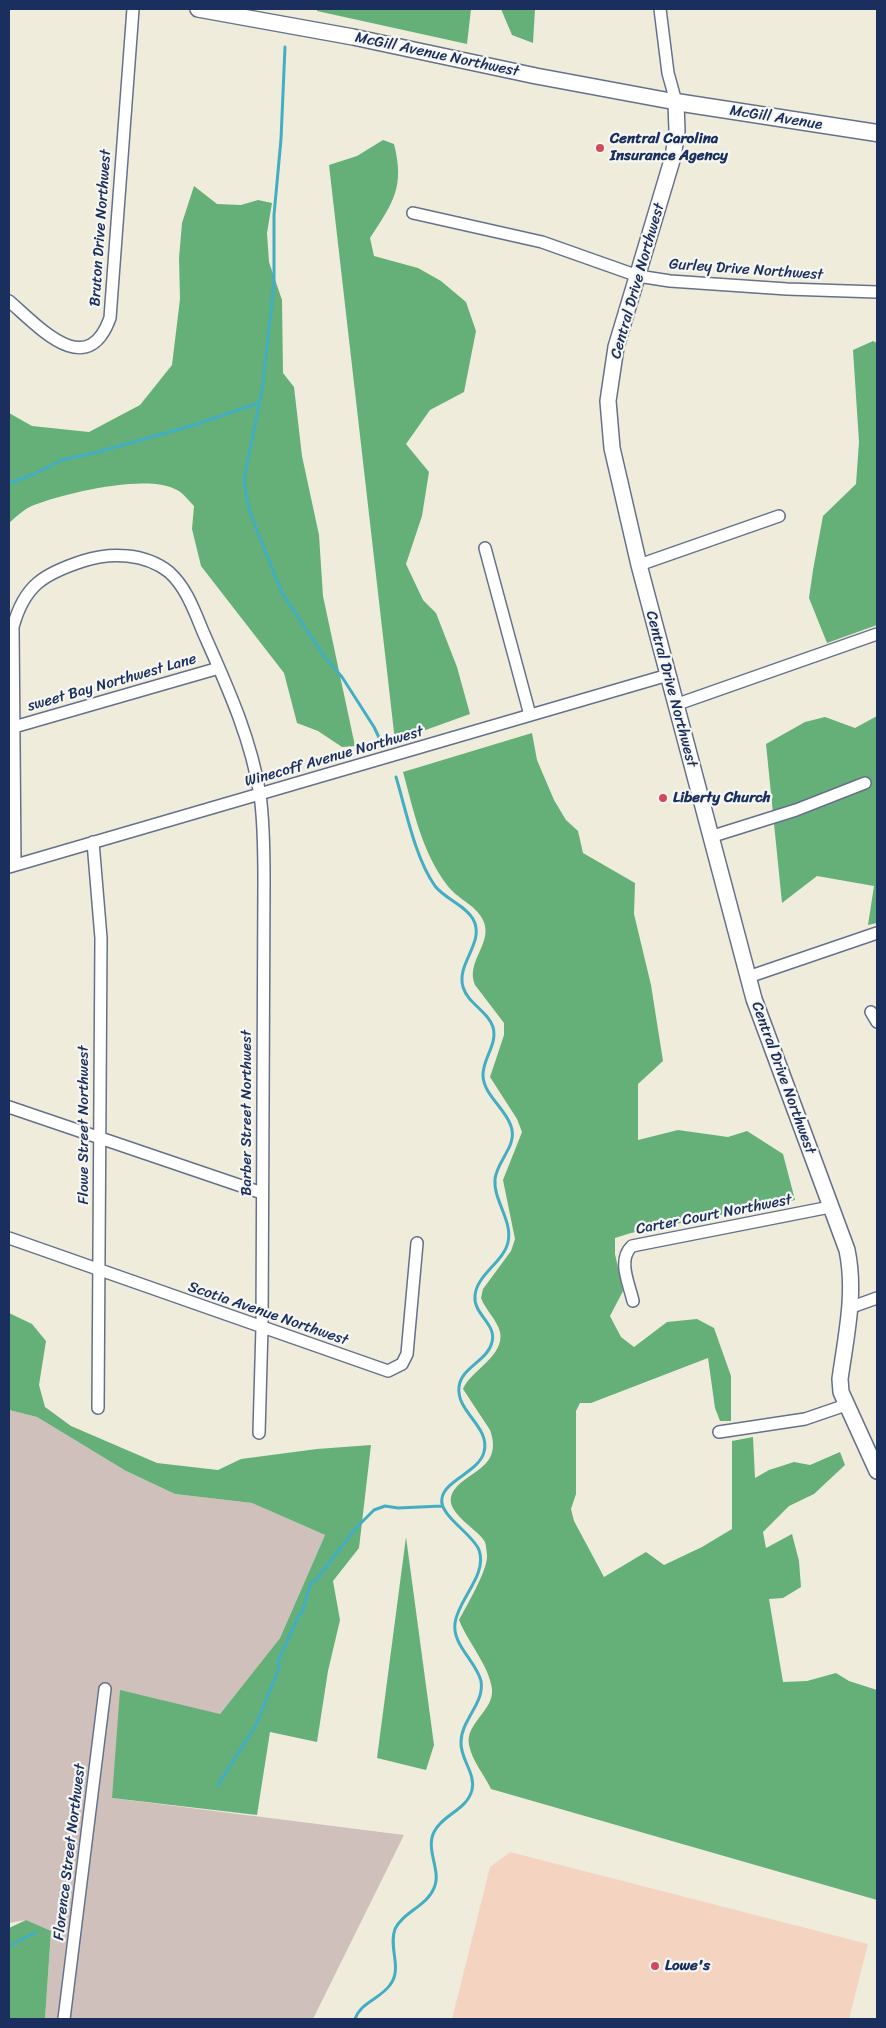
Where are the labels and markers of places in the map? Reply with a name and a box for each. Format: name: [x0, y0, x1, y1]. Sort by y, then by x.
place label: Central Carolina Insurance Agency: [610, 130, 728, 165]
marker: Central Carolina Insurance Agency: [594, 142, 606, 154]
place label: Liberty Church: [673, 789, 771, 807]
marker: Liberty Church: [657, 792, 669, 804]
place label: Lowe's: [665, 1957, 710, 1975]
marker: Lowe's: [649, 1960, 661, 1972]

